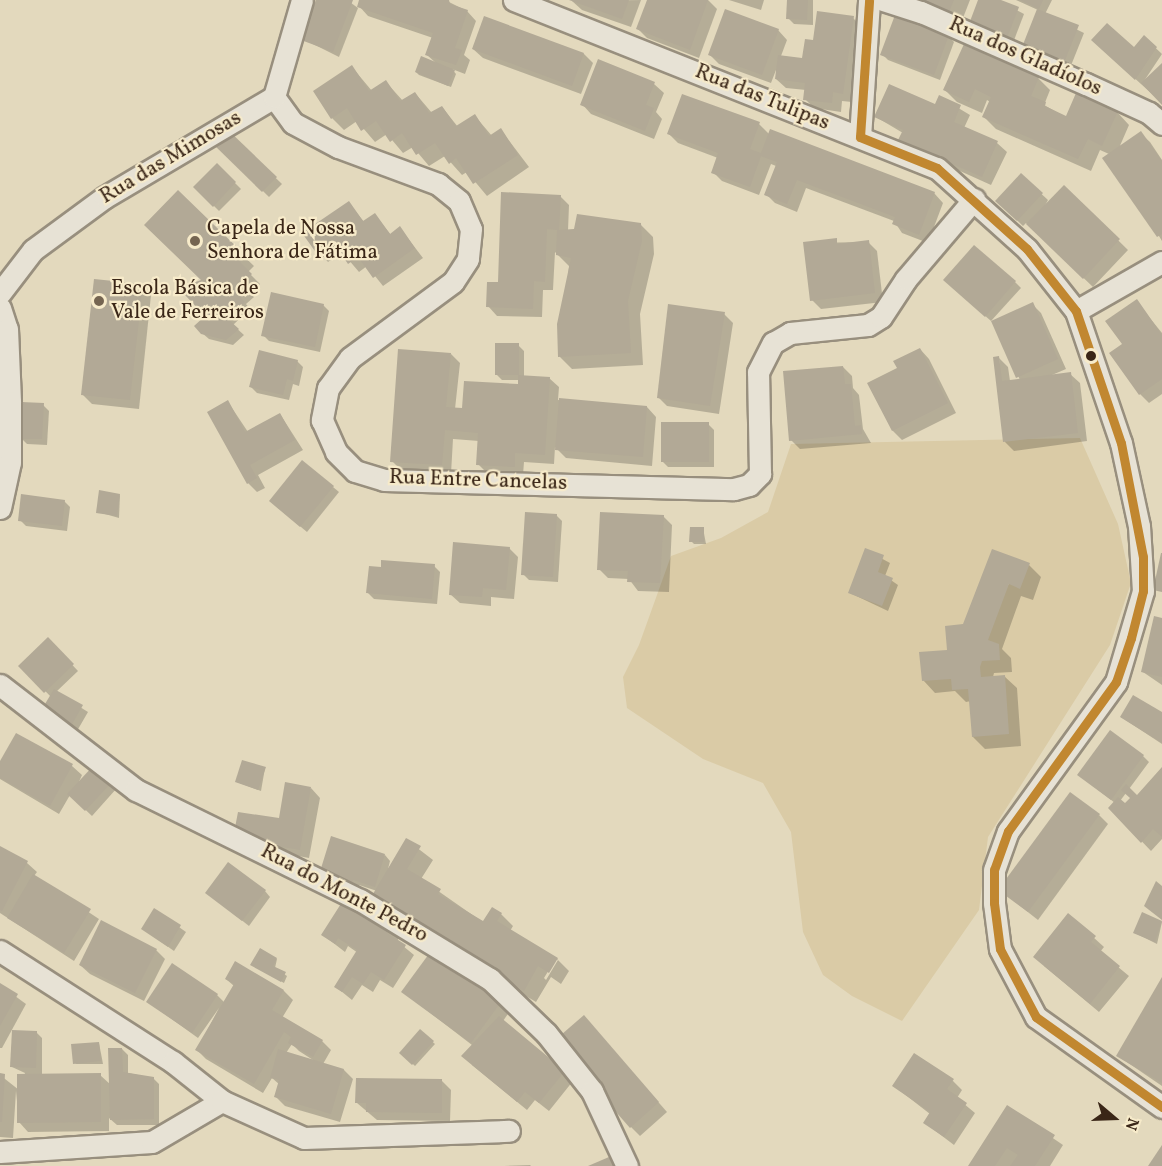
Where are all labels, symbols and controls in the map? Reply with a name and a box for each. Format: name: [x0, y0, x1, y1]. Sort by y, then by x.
street label: Rua dos Gladíolos: [945, 12, 1105, 102]
street label: Rua das Tulipas: [691, 59, 833, 137]
street label: Rua das Mimosas: [96, 106, 246, 210]
place label: Capela de Nossa Senhora de Fátima: [207, 216, 378, 266]
marker: Capela de Nossa Senhora de Fátima: [188, 234, 202, 248]
place label: Escola Básica de Vale de Ferreiros: [111, 276, 264, 326]
marker: Escola Básica de Vale de Ferreiros: [92, 294, 106, 308]
unlabelled marker: [1085, 350, 1097, 362]
street label: Rua Entre Cancelas: [389, 465, 567, 497]
street label: Rua do Monte Pedro: [256, 839, 432, 949]
north arrow: [1084, 1088, 1144, 1148]
text: N: [1119, 1115, 1143, 1133]

